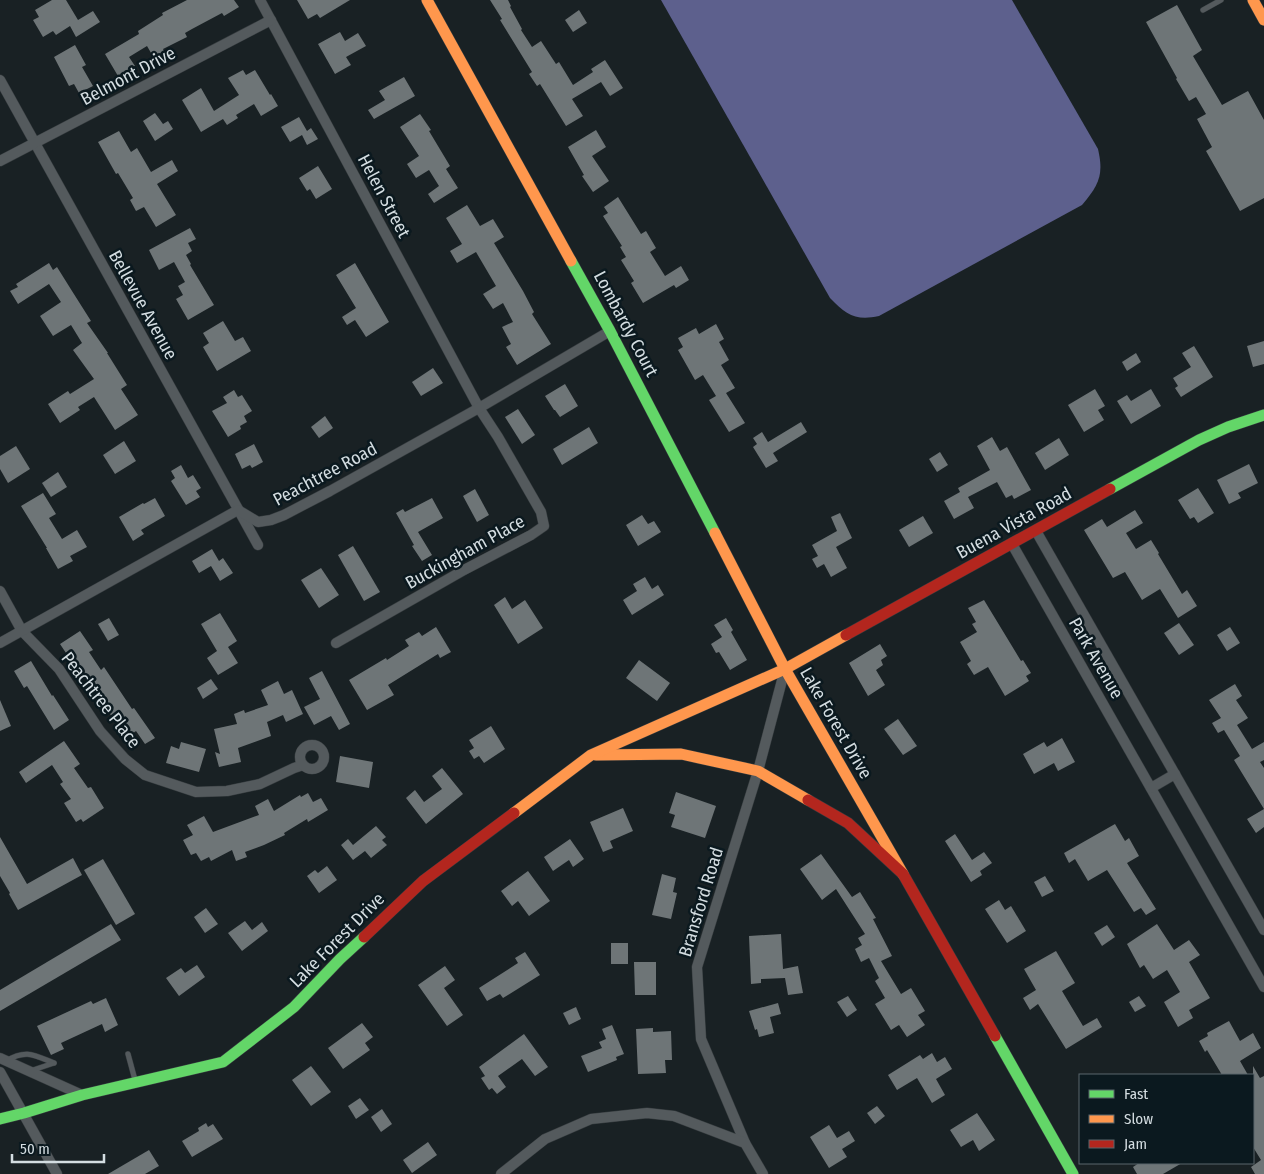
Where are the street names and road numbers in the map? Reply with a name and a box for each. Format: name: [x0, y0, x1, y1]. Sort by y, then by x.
street label: Belmont Drive: [77, 42, 179, 110]
street label: Helen Street: [353, 151, 415, 242]
street label: Bellevue Avenue: [104, 246, 182, 364]
street label: Lombardy Court: [589, 267, 663, 381]
street label: Peachtree Road: [269, 437, 381, 511]
street label: Buena Vista Road: [953, 482, 1075, 564]
street label: Buckingham Place: [401, 510, 529, 594]
street label: Park Avenue: [1064, 613, 1128, 703]
street label: Peachtree Place: [57, 647, 146, 753]
street label: Lake Forest Drive: [795, 663, 877, 783]
street label: Bransford Road: [674, 845, 728, 959]
street label: Lake Forest Drive: [285, 888, 389, 992]

